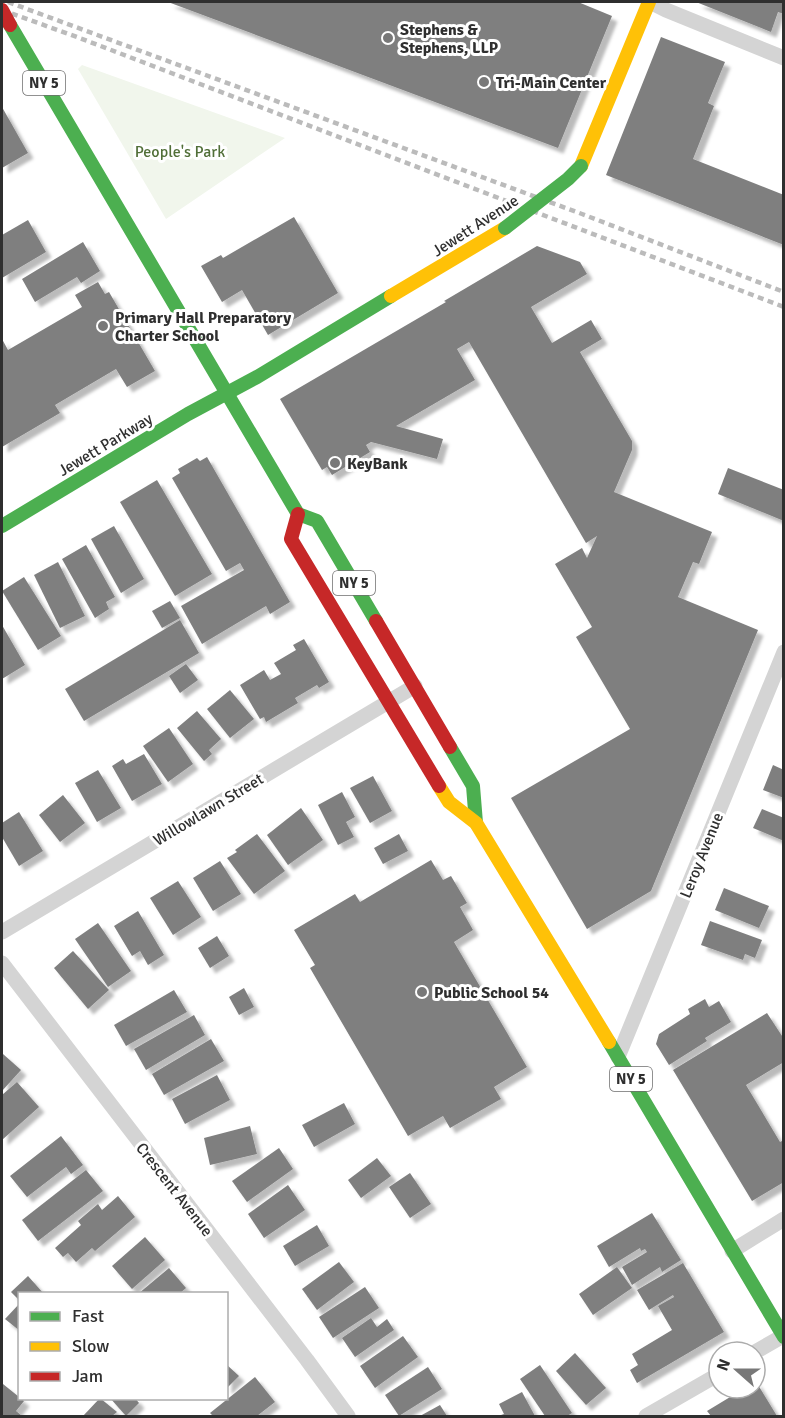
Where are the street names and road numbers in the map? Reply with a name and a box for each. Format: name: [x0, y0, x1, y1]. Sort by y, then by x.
road number: NY 5: [23, 71, 65, 95]
street label: Jewett Avenue: [429, 190, 523, 261]
street label: Jewett Parkway: [55, 409, 157, 481]
road number: NY 5: [333, 571, 375, 595]
street label: Willowlawn Street: [150, 769, 268, 851]
street label: Leroy Avenue: [676, 810, 728, 901]
road number: NY 5: [610, 1067, 652, 1091]
street label: Crescent Avenue: [131, 1139, 217, 1241]

